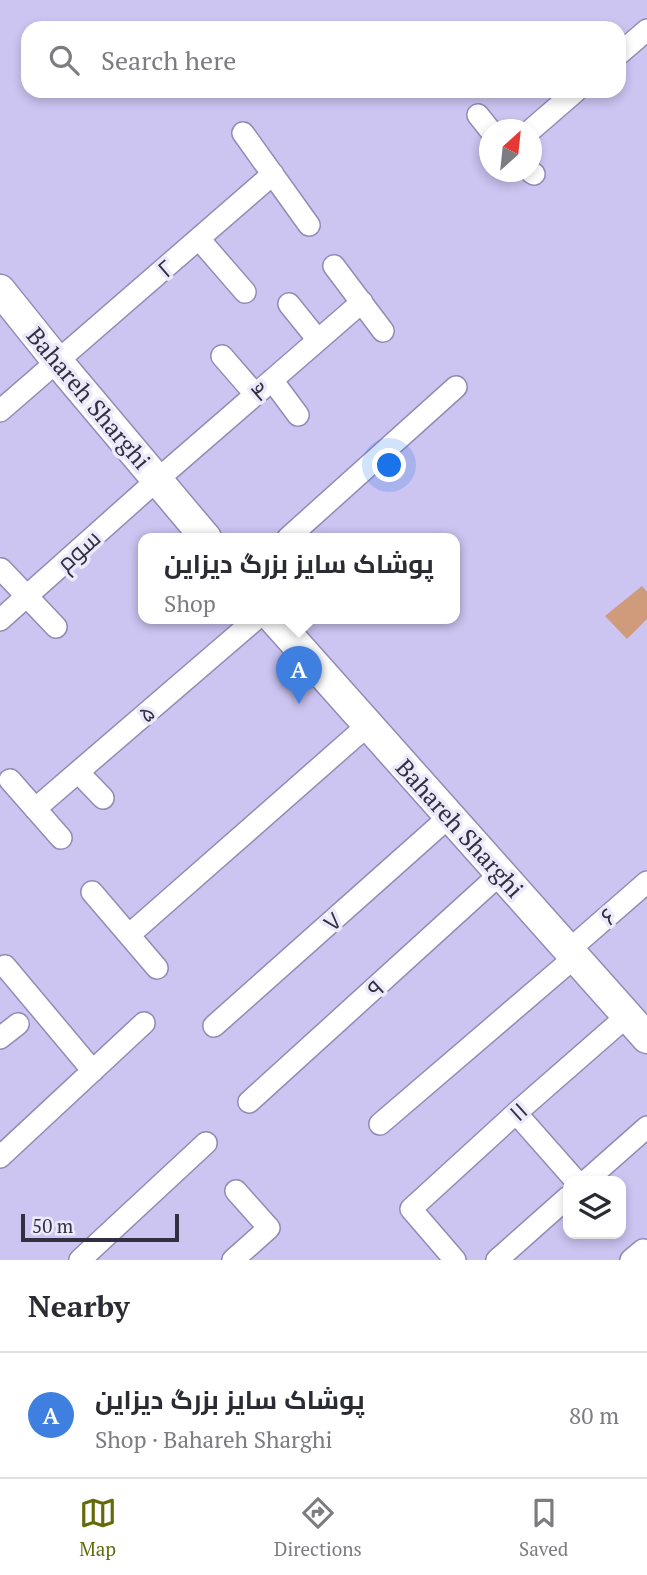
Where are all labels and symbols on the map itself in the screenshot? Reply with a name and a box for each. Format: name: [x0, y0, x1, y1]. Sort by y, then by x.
north arrow: [479, 119, 542, 182]
street label: ۲: [150, 252, 180, 284]
street label: Bahareh Sharghi: [20, 320, 158, 476]
street label: ۴: [242, 374, 276, 408]
your location: [372, 448, 406, 482]
street label: سوم: [49, 522, 107, 579]
pin: A: [276, 646, 322, 704]
street label: ۵: [131, 697, 161, 729]
street label: Bahareh Sharghi: [389, 752, 531, 904]
street label: ۶: [593, 900, 623, 932]
street label: ۷: [316, 904, 348, 938]
street label: ۹: [360, 972, 390, 1004]
street label: ۱۱: [502, 1094, 534, 1128]
scale bar: [21, 1211, 178, 1243]

